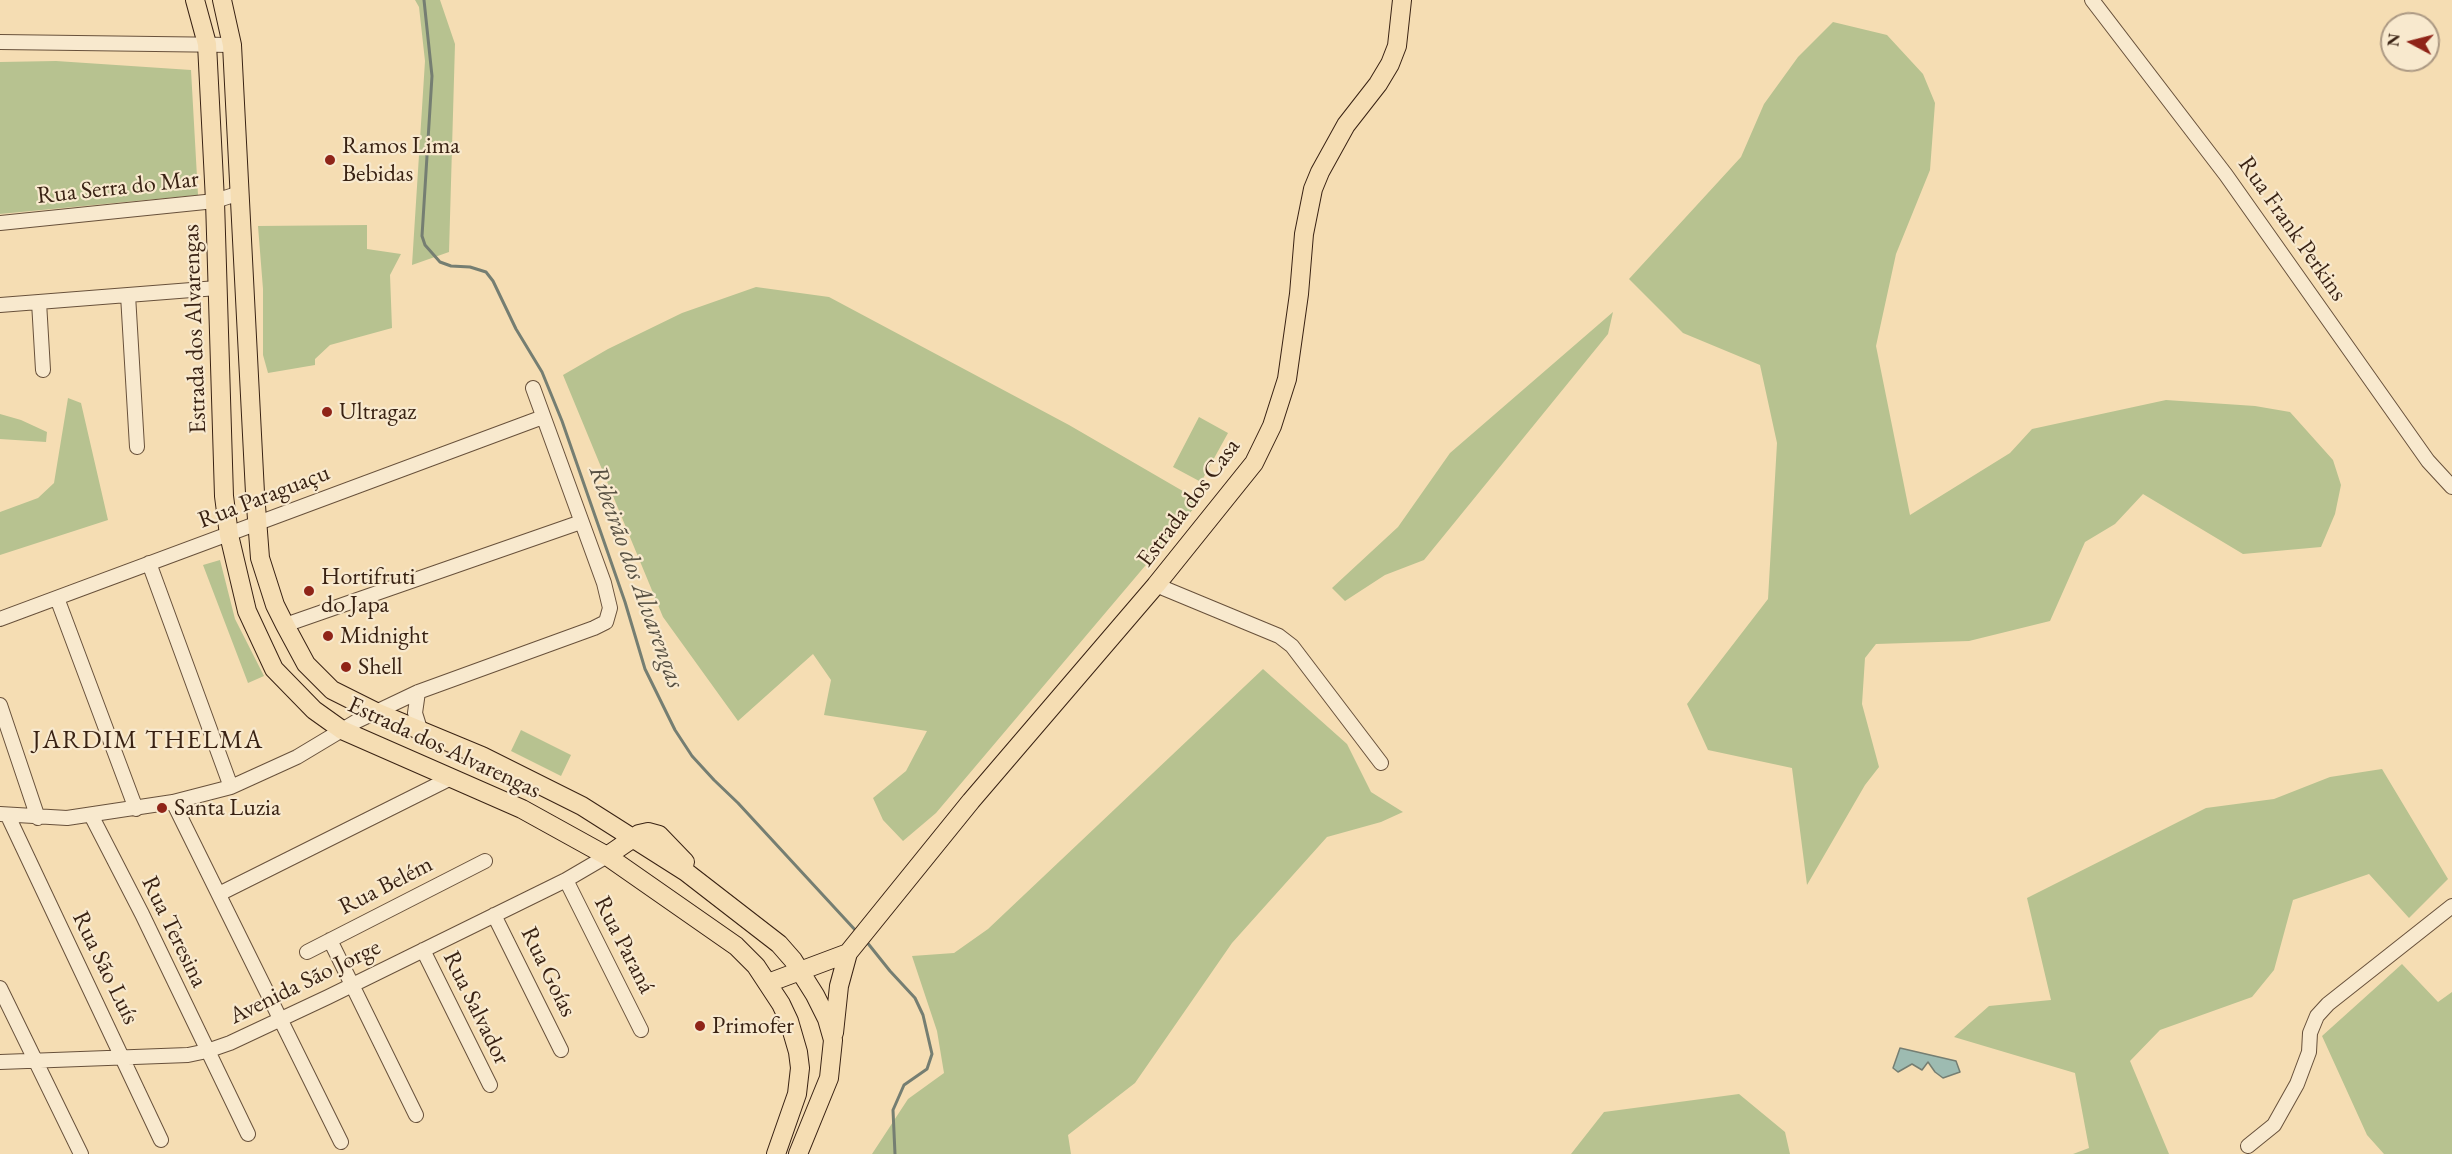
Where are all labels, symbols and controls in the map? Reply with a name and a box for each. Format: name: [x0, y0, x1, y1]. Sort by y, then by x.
north arrow: [2380, 12, 2440, 72]
text: N: [2382, 32, 2405, 48]
place label: Ramos Lima Bebidas: [342, 132, 460, 188]
street label: Rua Frank Perkins: [2232, 151, 2352, 307]
marker: Ramos Lima Bebidas: [323, 153, 337, 167]
street label: Rua Serra do Mar: [36, 165, 200, 211]
street label: Estrada dos Alvarengas: [177, 224, 213, 434]
place label: Ultragaz: [339, 398, 416, 426]
marker: Ultragaz: [320, 405, 334, 419]
street label: Estrada dos Casa: [1131, 433, 1247, 573]
street label: Rua Paraguaçu: [194, 459, 334, 535]
water label: Ribeirão dos Alvarengas: [581, 461, 691, 693]
place label: Hortifruti do Japa: [321, 563, 415, 619]
marker: Hortifruti do Japa: [302, 584, 316, 598]
place label: Midnight: [340, 622, 429, 650]
marker: Midnight: [321, 629, 335, 643]
place label: Shell: [358, 653, 402, 681]
marker: Shell: [339, 660, 353, 674]
street label: Estrada dos Alvarengas: [343, 691, 545, 805]
district label: JARDIM THELMA: [32, 725, 264, 757]
place label: Santa Luzia: [174, 794, 280, 822]
marker: Santa Luzia: [155, 801, 169, 815]
street label: Rua Belém: [334, 850, 438, 922]
street label: Rua Teresina: [135, 872, 213, 992]
street label: Rua Paraná: [587, 891, 661, 999]
street label: Rua São Luís: [65, 907, 145, 1029]
street label: Rua Goías: [514, 922, 582, 1022]
street label: Avenida São Jorge: [225, 933, 385, 1031]
street label: Rua Salvador: [436, 947, 516, 1069]
place label: Primofer: [712, 1012, 794, 1040]
marker: Primofer: [693, 1019, 707, 1033]

